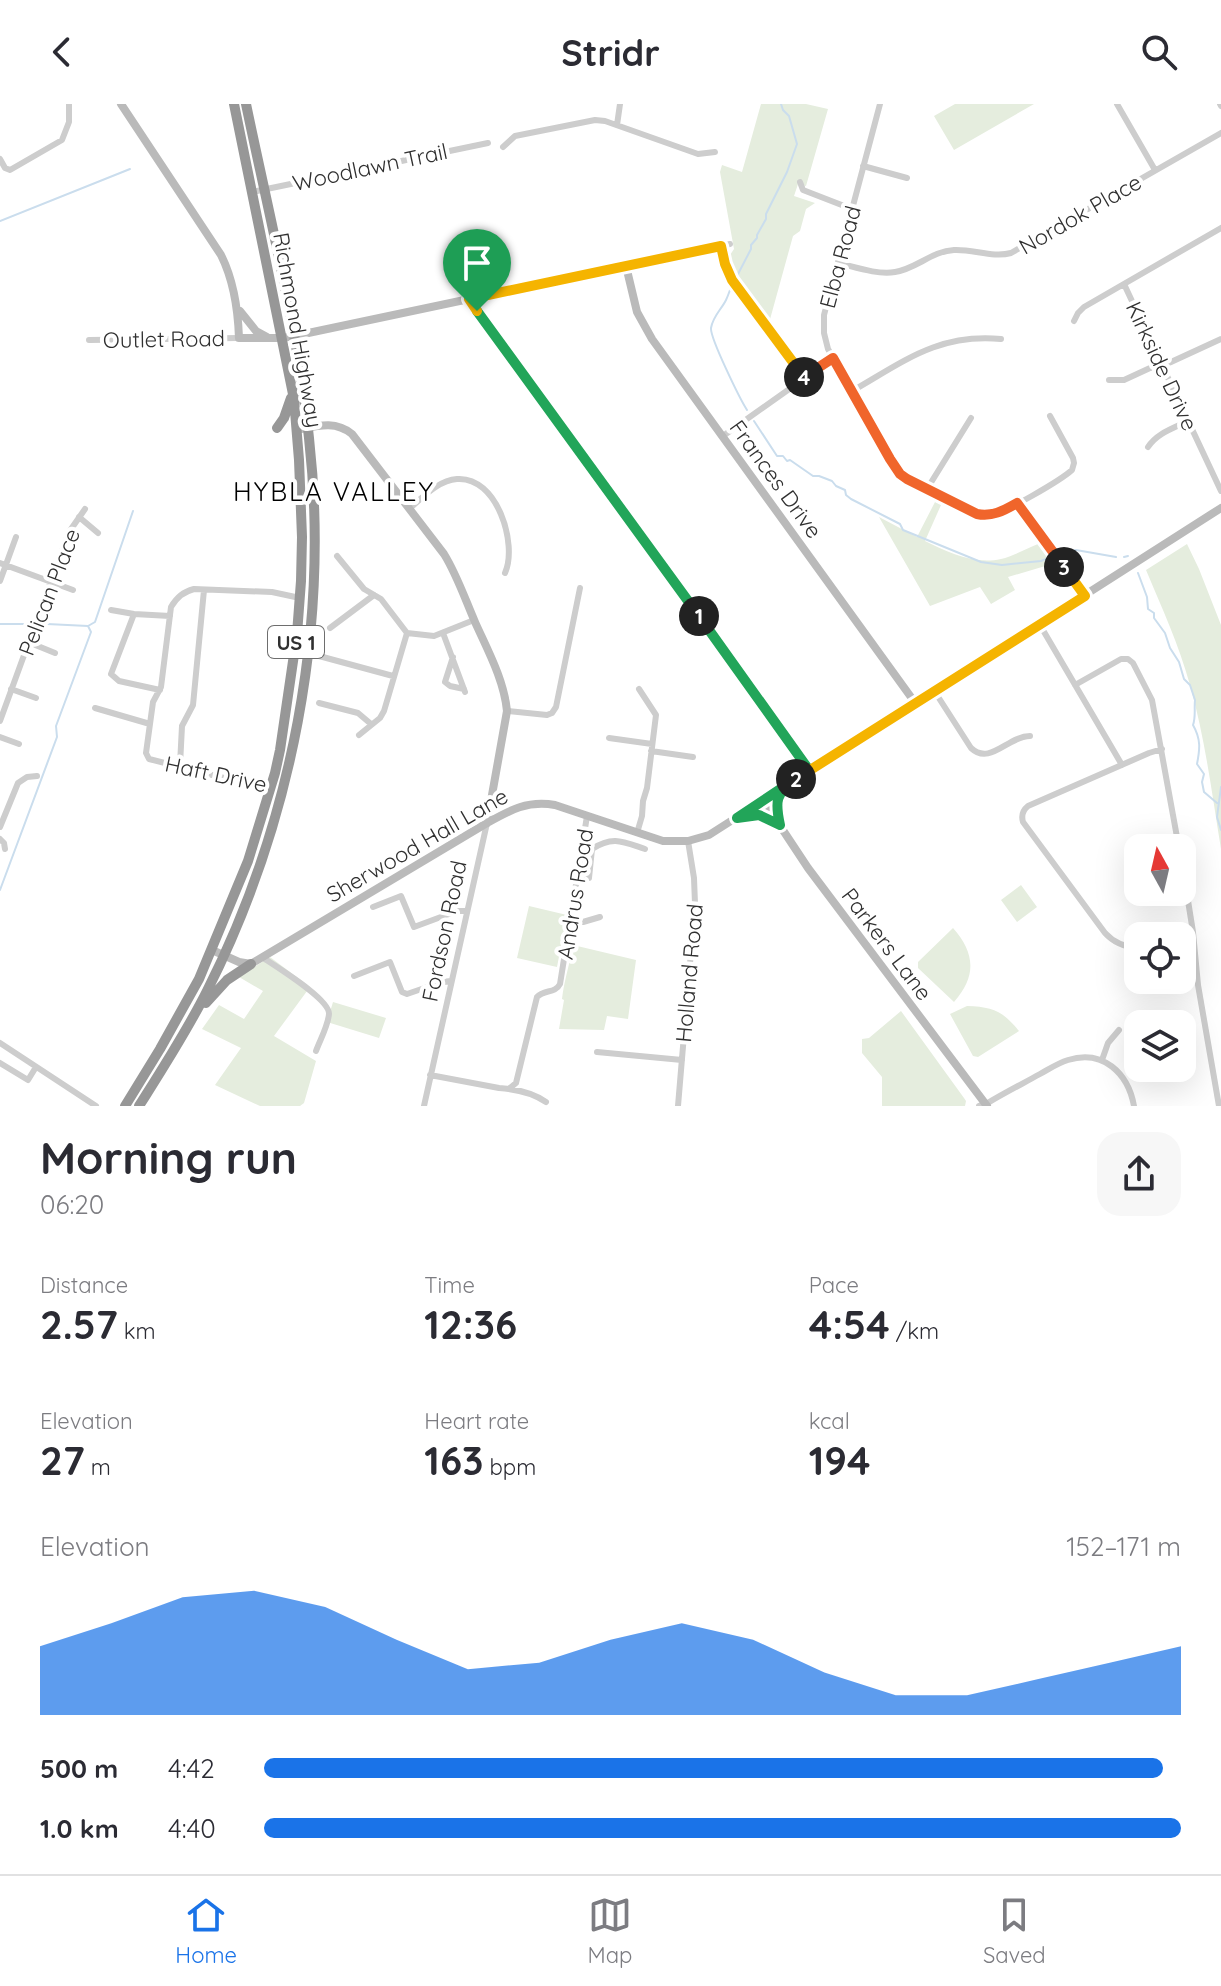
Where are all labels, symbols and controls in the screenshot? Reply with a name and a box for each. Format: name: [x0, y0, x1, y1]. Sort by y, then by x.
icon: back: [40, 30, 84, 74]
text: Stridr: [561, 30, 660, 75]
icon: search: [1137, 30, 1181, 74]
street label: Woodlawn Trail: [290, 137, 450, 197]
street label: Nordok Place: [1014, 168, 1146, 260]
street label: Elba Road: [813, 203, 867, 311]
pin: [443, 229, 511, 311]
street label: Richmond Highway: [267, 230, 329, 430]
icon: arrive: [455, 241, 499, 285]
street label: Kirkside Drive: [1120, 297, 1204, 435]
street label: Outlet Road: [103, 324, 225, 354]
pin: 4: [784, 357, 824, 397]
text: 4: [798, 363, 810, 391]
street label: Frances Drive: [724, 414, 828, 544]
district label: HYBLA VALLEY: [233, 475, 435, 508]
street label: Pelican Place: [12, 524, 86, 660]
pin: 3: [1044, 547, 1084, 587]
text: 3: [1058, 553, 1070, 581]
pin: 1: [679, 596, 719, 636]
text: 1: [695, 602, 703, 630]
road number: US 1: [268, 626, 324, 658]
street label: Haft Drive: [162, 750, 270, 798]
pin: 2: [776, 759, 816, 799]
text: 2: [790, 765, 802, 793]
street label: Sherwood Hall Lane: [321, 782, 513, 908]
street label: Andrus Road: [551, 827, 599, 961]
north arrow: [1124, 834, 1196, 906]
map controls: [1124, 834, 1196, 1082]
street label: Fordson Road: [415, 858, 473, 1004]
street label: Parkers Lane: [836, 882, 938, 1006]
street label: Holland Road: [669, 902, 709, 1044]
button: locate: [1124, 922, 1196, 994]
button: layers: [1124, 1010, 1196, 1082]
text: Morning run: [40, 1130, 297, 1185]
button: share: [1097, 1132, 1181, 1216]
text: 06:20: [40, 1188, 104, 1221]
text: Distance: [40, 1271, 128, 1299]
text: Time: [424, 1271, 475, 1299]
text: Pace: [809, 1271, 859, 1299]
text: 2.57: [40, 1299, 118, 1349]
text: 12:36: [424, 1299, 517, 1349]
text: 4:54: [809, 1299, 890, 1349]
text: km: [118, 1317, 156, 1345]
text: /km: [890, 1317, 939, 1345]
text: Elevation: [40, 1407, 133, 1435]
text: Heart rate: [424, 1407, 529, 1435]
text: kcal: [809, 1407, 850, 1435]
text: 27: [40, 1435, 85, 1485]
text: 163: [424, 1435, 484, 1485]
text: 194: [809, 1435, 870, 1485]
text: m: [85, 1453, 111, 1481]
text: bpm: [484, 1453, 536, 1481]
text: Elevation: [40, 1530, 150, 1563]
text: 152–171 m: [1066, 1530, 1181, 1563]
text: 500 m: [40, 1752, 118, 1785]
text: 4:42: [168, 1752, 215, 1785]
text: 1.0 km: [40, 1812, 119, 1845]
text: 4:40: [168, 1812, 216, 1845]
tab: Home: [175, 1893, 237, 1969]
tab: Map: [588, 1893, 632, 1969]
tab: Saved: [983, 1893, 1046, 1969]

